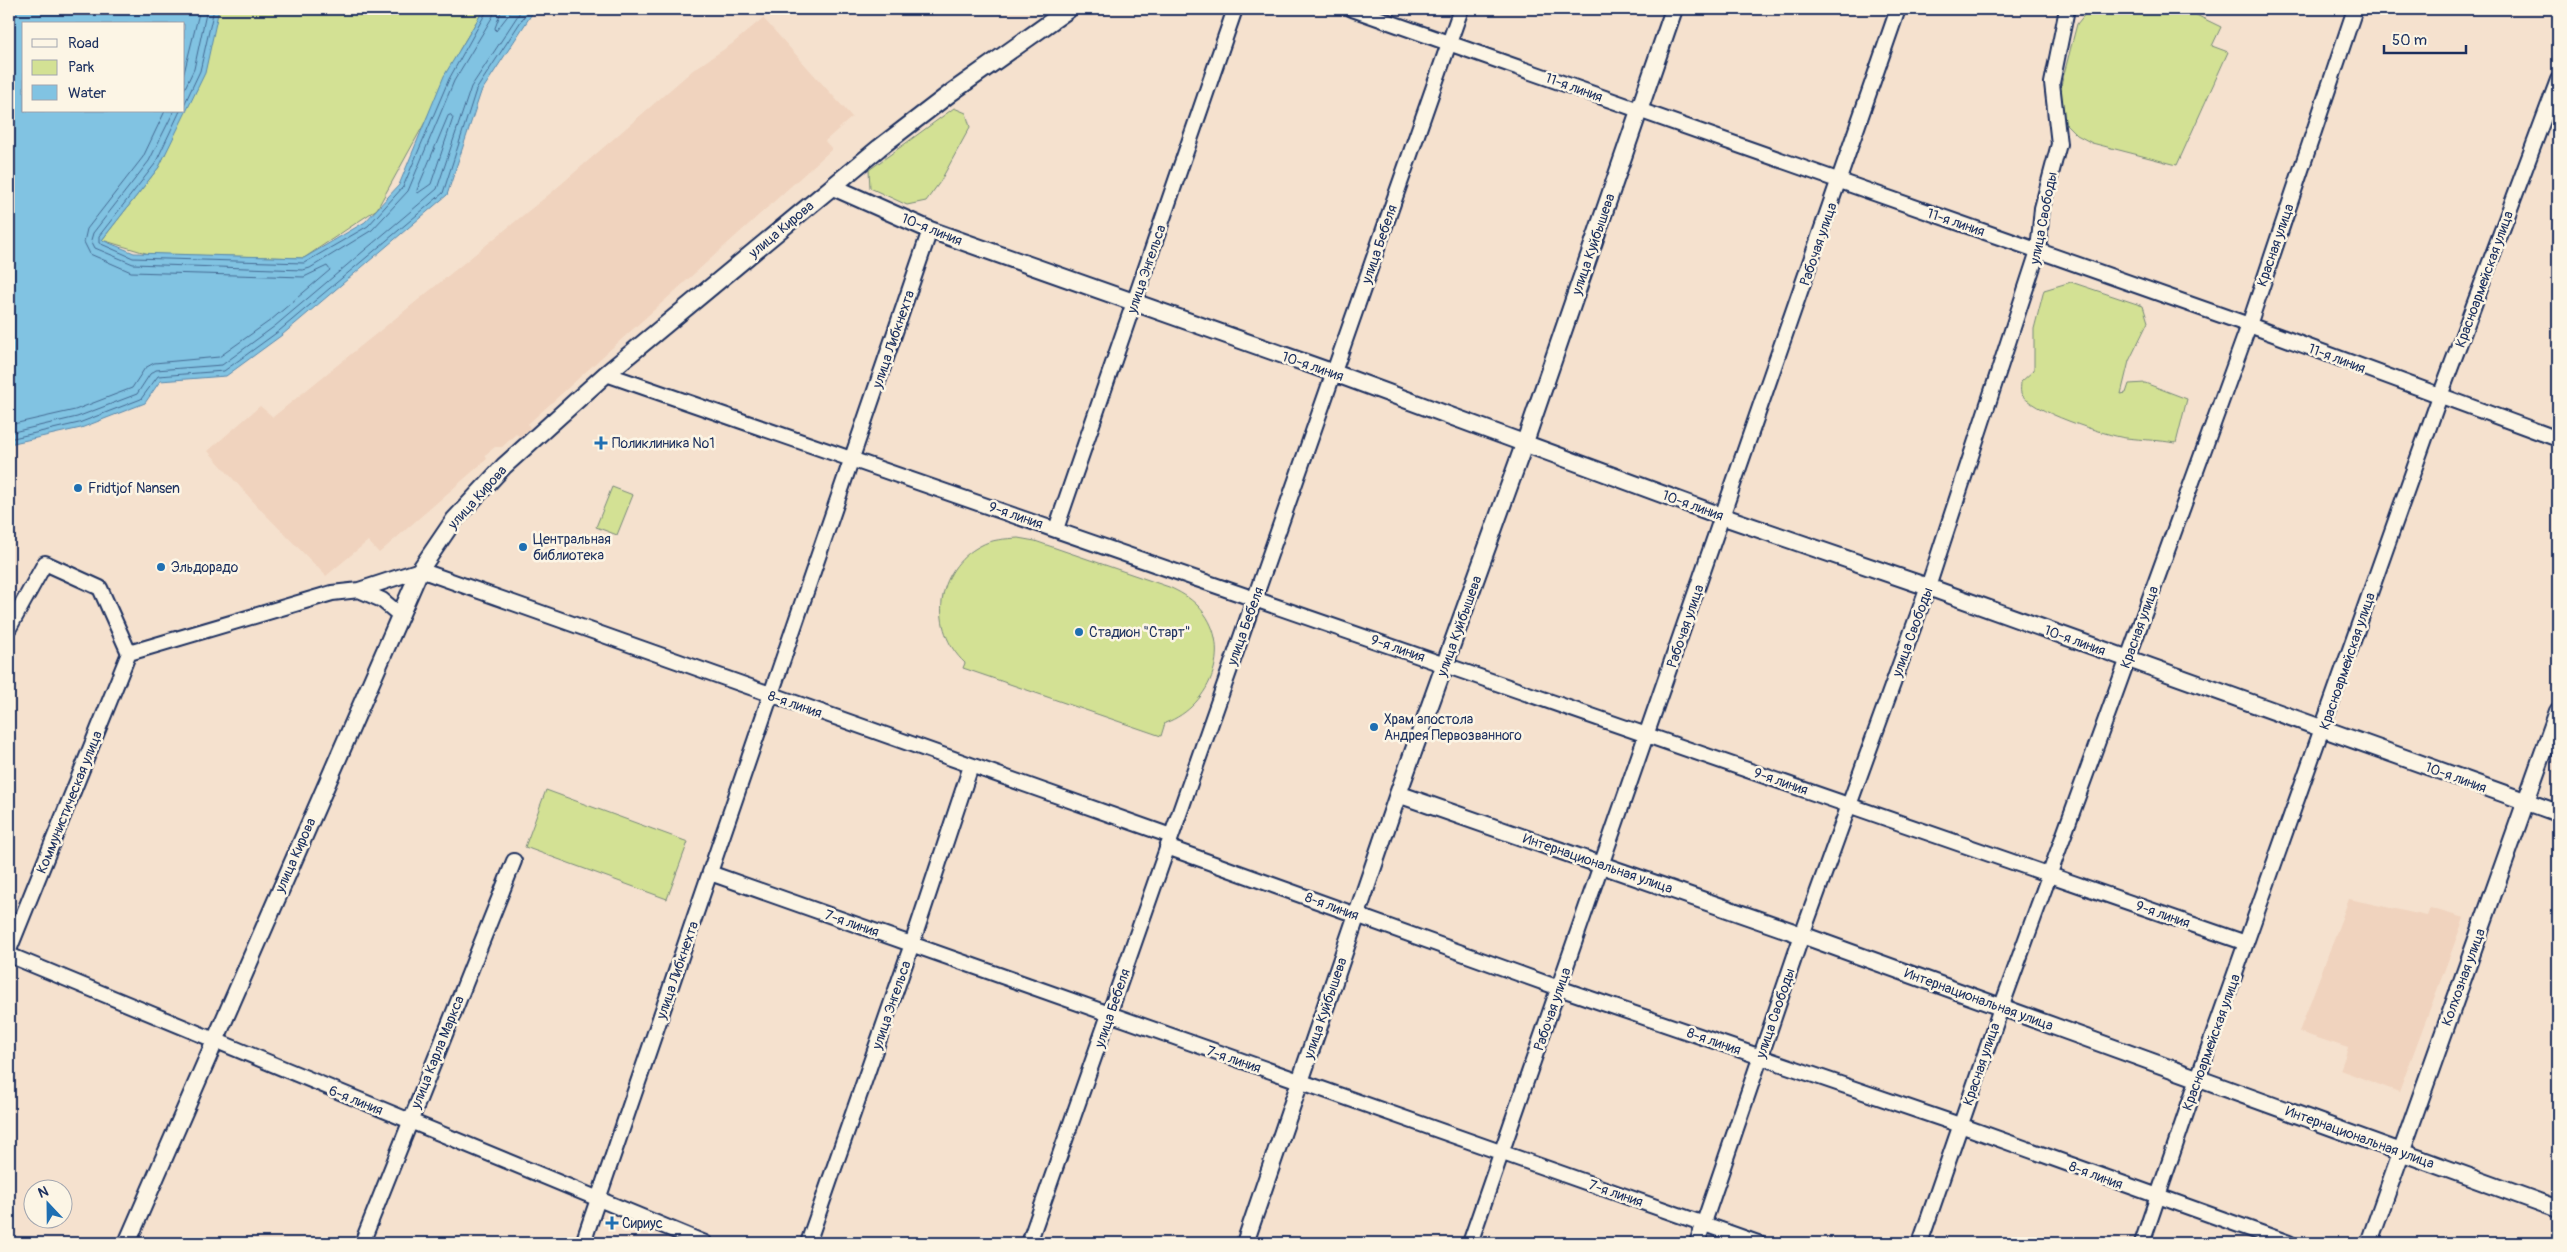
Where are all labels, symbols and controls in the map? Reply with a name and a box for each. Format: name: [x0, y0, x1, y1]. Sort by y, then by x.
legend: [22, 22, 185, 112]
scale bar: [2384, 22, 2467, 54]
text: 50 m: [2392, 31, 2427, 50]
text: Road: [68, 34, 99, 53]
text: Park: [68, 58, 95, 77]
street label: 11-я линия: [1543, 69, 1605, 106]
text: Water: [68, 84, 107, 103]
street label: улица Свободы: [2026, 170, 2061, 267]
street label: улица Куйбышева: [1568, 191, 1619, 298]
street label: улица Кирова: [745, 197, 817, 262]
street label: Рабочая улица: [1796, 200, 1841, 288]
street label: Красная улица: [2253, 202, 2298, 289]
street label: улица Бебеля: [1358, 203, 1401, 287]
street label: 11-я линия: [1925, 205, 1987, 240]
street label: Красноармейская улица: [2452, 209, 2517, 350]
street label: 10-я линия: [899, 210, 965, 249]
street label: улица Энгельса: [1123, 223, 1170, 317]
street label: улица Либкнехта: [868, 288, 918, 391]
street label: 11-я линия: [2306, 340, 2368, 377]
street label: 10-я линия: [1280, 348, 1346, 385]
place label: Поликлиника №1: [612, 435, 715, 452]
marker: Поликлиника №1: [594, 436, 608, 450]
street label: улица Кирова: [444, 462, 510, 533]
place label: Fridtjof Nansen: [88, 480, 180, 497]
marker: Fridtjof Nansen: [72, 482, 84, 494]
street label: 10-я линия: [1660, 487, 1726, 524]
street label: 9-я линия: [987, 498, 1045, 533]
place label: Центральная библиотека: [533, 531, 611, 564]
marker: Центральная библиотека: [517, 541, 529, 553]
place label: Эльдорадо: [171, 559, 239, 576]
marker: Эльдорадо: [155, 561, 167, 573]
street label: улица Куйбышева: [1433, 574, 1486, 680]
street label: Рабочая улица: [1663, 582, 1708, 670]
street label: Красная улица: [2117, 584, 2162, 671]
street label: улица Бебеля: [1223, 585, 1267, 669]
street label: улица Свободы: [1888, 585, 1937, 680]
street label: Красноармейская улица: [2316, 590, 2379, 732]
street label: 10-я линия: [2042, 622, 2108, 659]
place label: Стадион "Старт": [1089, 624, 1191, 641]
marker: Стадион "Старт": [1073, 626, 1085, 638]
street label: 9-я линия: [1369, 631, 1427, 666]
street label: 8-я линия: [766, 687, 824, 722]
place label: Храм апостола Андрея Первозванного: [1384, 711, 1522, 744]
marker: Храм апостола Андрея Первозванного: [1368, 721, 1380, 733]
street label: Коммунистическая улица: [33, 728, 106, 876]
street label: 10-я линия: [2423, 759, 2489, 796]
street label: 9-я линия: [1752, 764, 1810, 799]
street label: улица Кирова: [271, 815, 319, 896]
street label: Интернациональная улица: [1521, 830, 1675, 897]
street label: 8-я линия: [1303, 889, 1361, 924]
street label: 9-я линия: [2134, 897, 2192, 932]
street label: 7-я линия: [822, 906, 881, 941]
street label: улица Либкнехта: [652, 919, 702, 1022]
street label: Колхозная улица: [2438, 926, 2489, 1028]
street label: улица Куйбышева: [1300, 955, 1351, 1062]
street label: улица Энгельса: [868, 959, 915, 1053]
street label: Рабочая улица: [1530, 965, 1575, 1053]
street label: Интернациональная улица: [1902, 965, 2056, 1034]
street label: улица Свободы: [1752, 966, 1799, 1061]
street label: улица Бебеля: [1091, 967, 1134, 1051]
street label: Красноармейская улица: [2179, 972, 2244, 1113]
street label: улица Карла Маркса: [407, 993, 468, 1112]
street label: Красная улица: [1959, 1021, 2004, 1108]
street label: 8-я линия: [1685, 1024, 1743, 1059]
street label: 7-я линия: [1204, 1042, 1263, 1077]
street label: 6-я линия: [326, 1082, 385, 1119]
street label: Интернациональная улица: [2283, 1103, 2437, 1172]
street label: 8-я линия: [2067, 1158, 2125, 1193]
street label: 7-я линия: [1586, 1176, 1645, 1211]
north arrow: [22, 1180, 72, 1230]
text: N: [36, 1183, 51, 1202]
place label: Сириус: [622, 1215, 663, 1232]
marker: Сириус: [606, 1217, 618, 1229]

